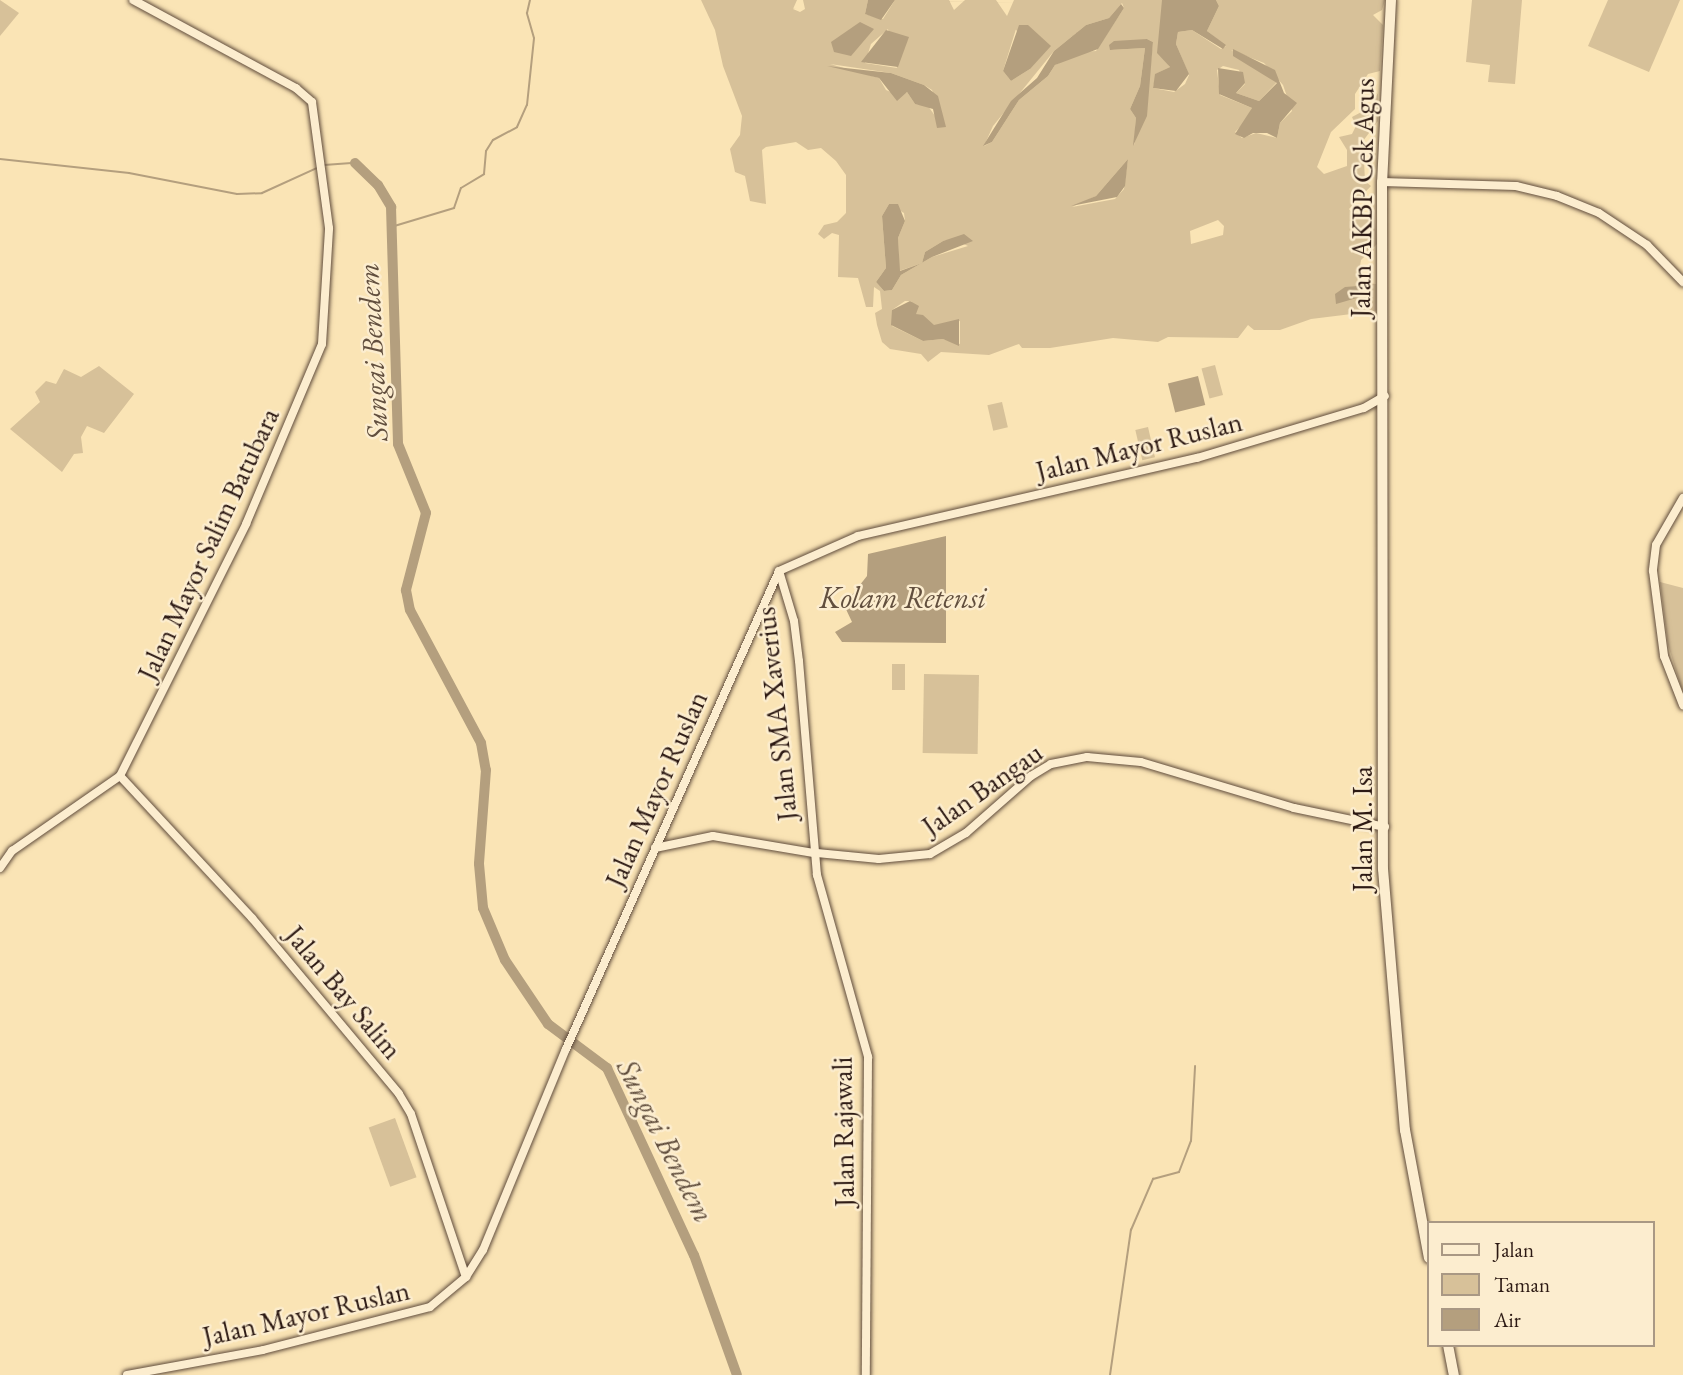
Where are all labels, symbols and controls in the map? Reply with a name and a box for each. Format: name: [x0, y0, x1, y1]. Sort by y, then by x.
street label: Jalan AKBP Cek Agus: [1343, 78, 1381, 318]
water label: Sungai Bendem: [350, 262, 396, 442]
street label: Jalan Mayor Salim Batubara: [130, 402, 286, 686]
street label: Jalan Mayor Ruslan: [1032, 404, 1246, 488]
water label: Kolam Retensi: [820, 580, 986, 616]
street label: Jalan SMA Xaverius: [748, 605, 804, 823]
street label: Jalan Mayor Ruslan: [598, 686, 714, 892]
street label: Jalan Bangau: [915, 735, 1049, 843]
street label: Jalan M. Isa: [1345, 766, 1379, 892]
street label: Jalan Bay Salim: [279, 918, 409, 1066]
water label: Sungai Bendem: [609, 1054, 721, 1228]
street label: Jalan Rajawali: [825, 1057, 861, 1207]
legend: [1428, 1221, 1655, 1347]
text: Jalan: [1494, 1236, 1534, 1263]
text: Taman: [1494, 1271, 1550, 1298]
street label: Jalan Mayor Ruslan: [199, 1273, 413, 1353]
text: Air: [1494, 1306, 1521, 1333]

